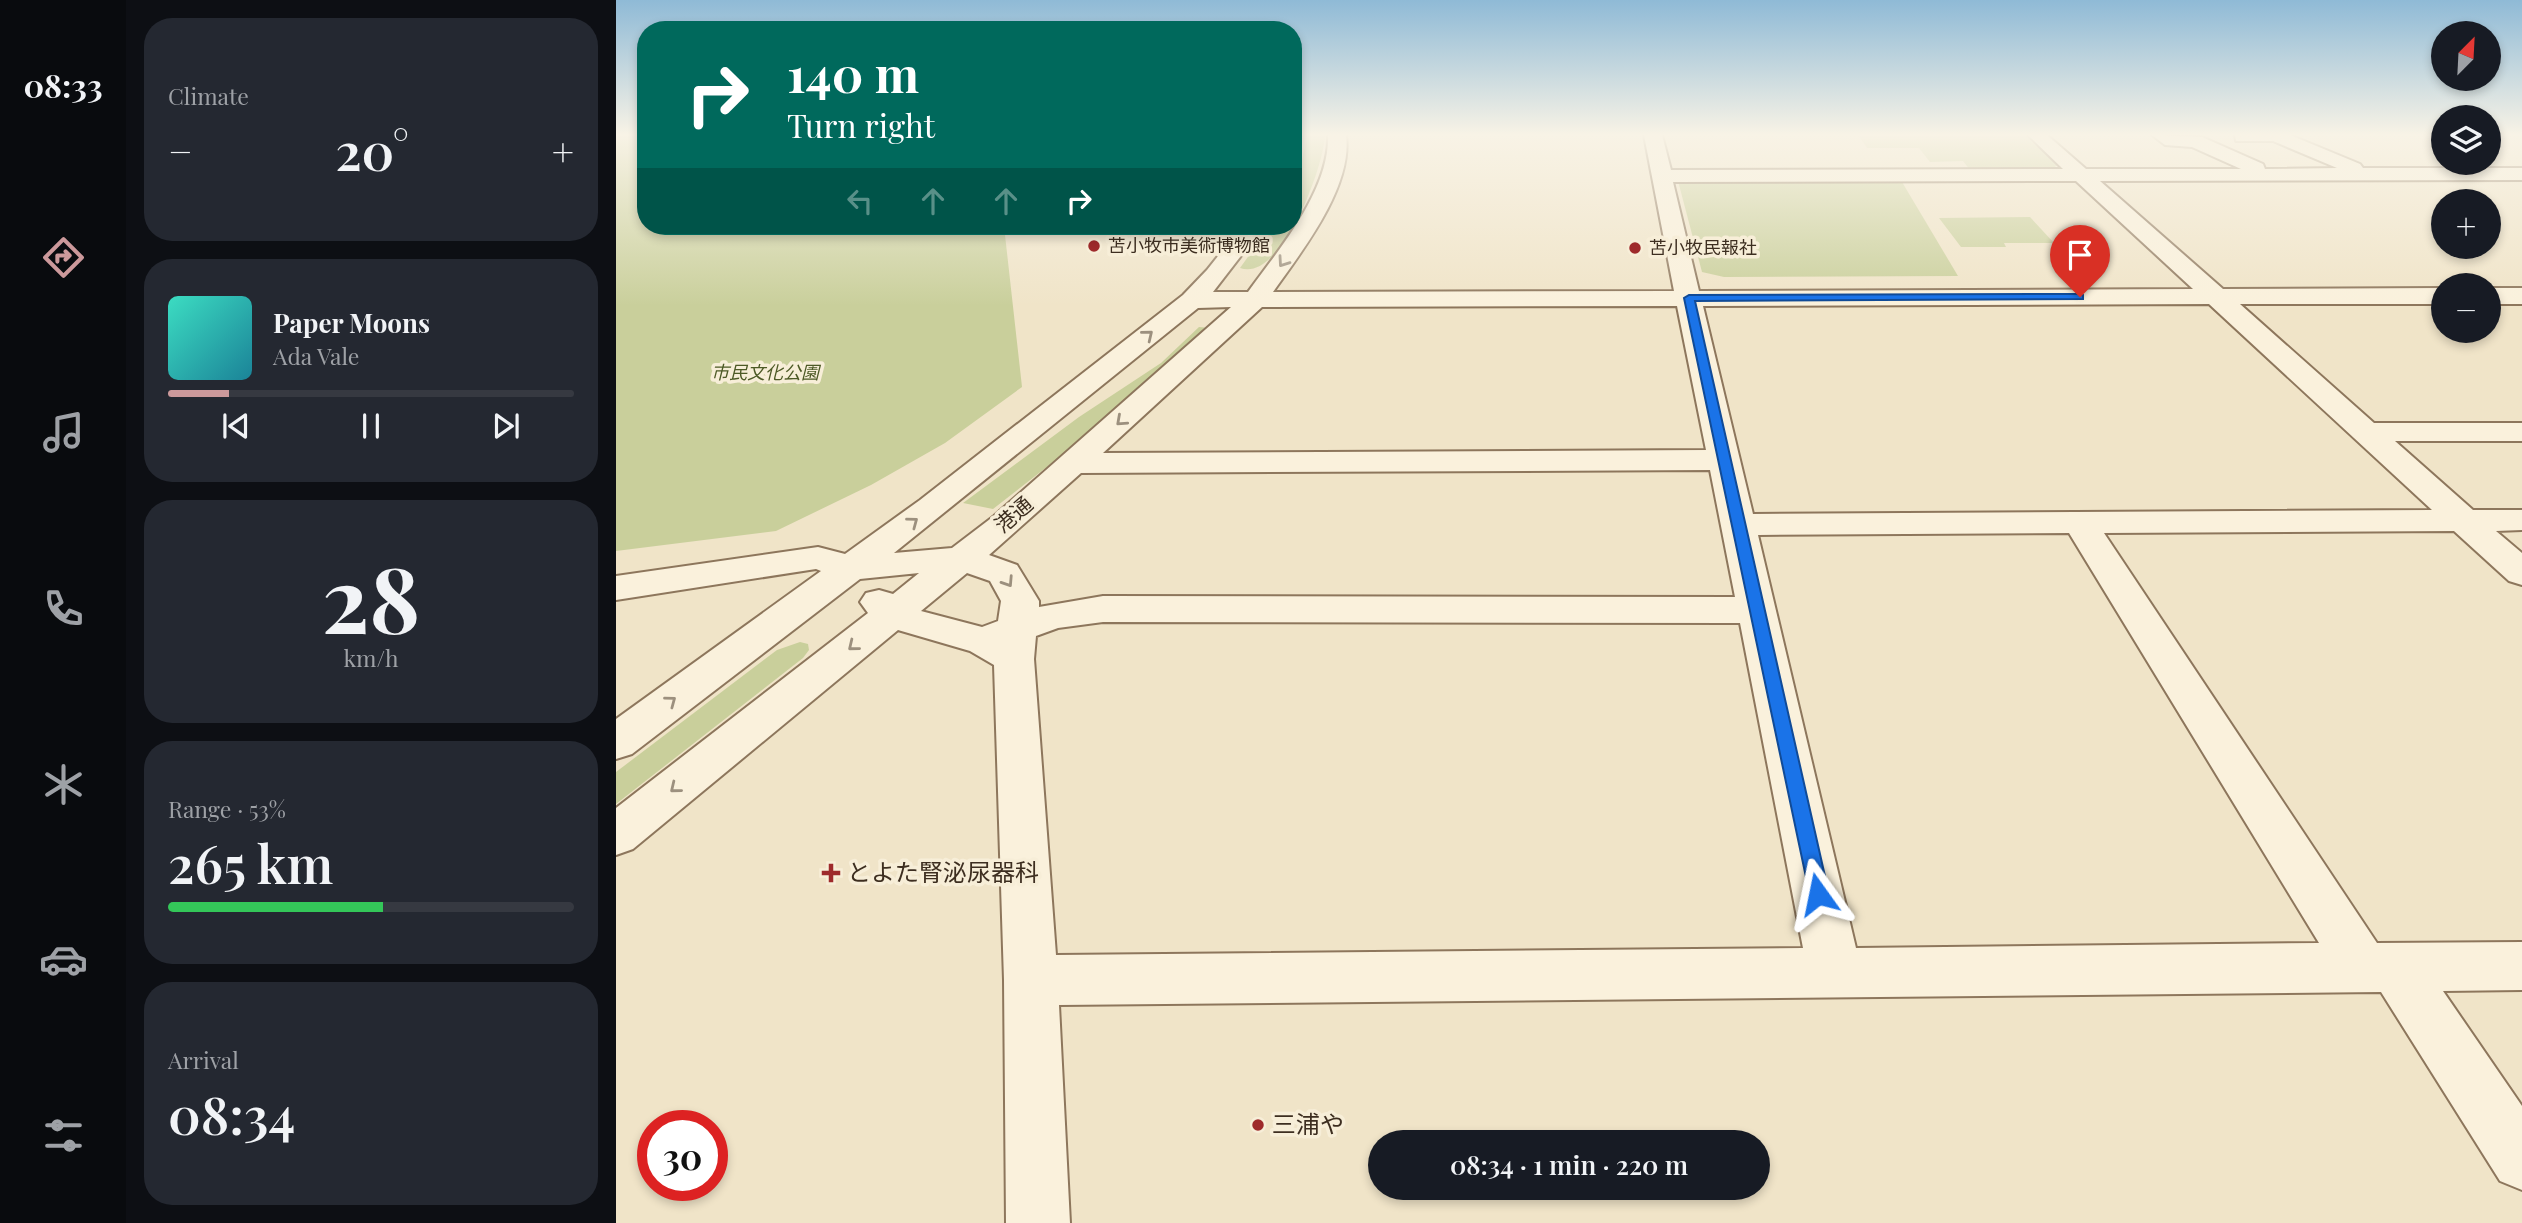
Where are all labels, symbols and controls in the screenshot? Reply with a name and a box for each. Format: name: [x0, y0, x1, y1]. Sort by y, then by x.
north arrow: [2431, 21, 2501, 91]
map controls: [2431, 21, 2501, 343]
text: 140 m: [787, 40, 919, 105]
icon: right: [672, 49, 763, 140]
text: 08:33: [23, 63, 103, 106]
text: Climate: [168, 80, 249, 111]
text: Turn right: [787, 103, 935, 146]
button: layers: [2431, 105, 2501, 175]
text: 20°: [335, 115, 409, 184]
text: −: [168, 125, 193, 176]
text: +: [552, 125, 574, 176]
icon: left: [841, 182, 879, 220]
icon: ahead: [914, 182, 952, 220]
icon: ahead: [987, 182, 1025, 220]
icon: right: [1060, 182, 1098, 220]
button: +: [2431, 189, 2501, 259]
pin: [2050, 225, 2110, 297]
icon: directions: [39, 233, 88, 282]
place label: 苫小牧市美術博物館: [1108, 233, 1270, 257]
place label: 苫小牧民報社: [1649, 235, 1757, 259]
icon: arrive: [2061, 236, 2099, 274]
marker: 苫小牧市美術博物館: [1086, 238, 1102, 254]
marker: 苫小牧民報社: [1627, 240, 1643, 256]
one-way arrow: [1279, 254, 1291, 267]
button: −: [2431, 273, 2501, 343]
text: Paper Moons: [273, 305, 430, 340]
one-way arrow: [1141, 330, 1153, 343]
text: Ada Vale: [273, 340, 360, 371]
park label: 市民文化公園: [711, 360, 822, 384]
icon: previous: [217, 407, 255, 445]
icon: pause: [352, 407, 390, 445]
icon: next: [487, 407, 525, 445]
icon: music: [39, 408, 88, 457]
one-way arrow: [1116, 412, 1129, 425]
street label: 港通: [988, 489, 1038, 538]
one-way arrow: [905, 518, 917, 530]
text: 28: [322, 536, 420, 657]
one-way arrow: [1000, 575, 1013, 588]
icon: phone: [39, 584, 88, 633]
one-way arrow: [848, 637, 860, 650]
text: km/h: [343, 642, 399, 673]
one-way arrow: [663, 697, 676, 710]
icon: climate: [39, 760, 88, 809]
one-way arrow: [670, 779, 682, 792]
text: Range · 53%: [168, 793, 286, 824]
text: 265 km: [168, 828, 333, 897]
place label: とよた腎泌尿器科: [847, 855, 1039, 887]
position arrow: [1781, 857, 1855, 931]
marker: とよた腎泌尿器科: [821, 863, 841, 883]
icon: car: [39, 935, 88, 984]
text: Arrival: [168, 1044, 239, 1075]
text: 08:34: [168, 1079, 295, 1148]
place label: 三浦や: [1272, 1107, 1344, 1139]
speed limit sign: 30: [637, 1110, 728, 1201]
icon: filters: [39, 1111, 88, 1160]
marker: 三浦や: [1250, 1117, 1266, 1133]
text: 08:34 · 1 min · 220 m: [1450, 1147, 1688, 1182]

